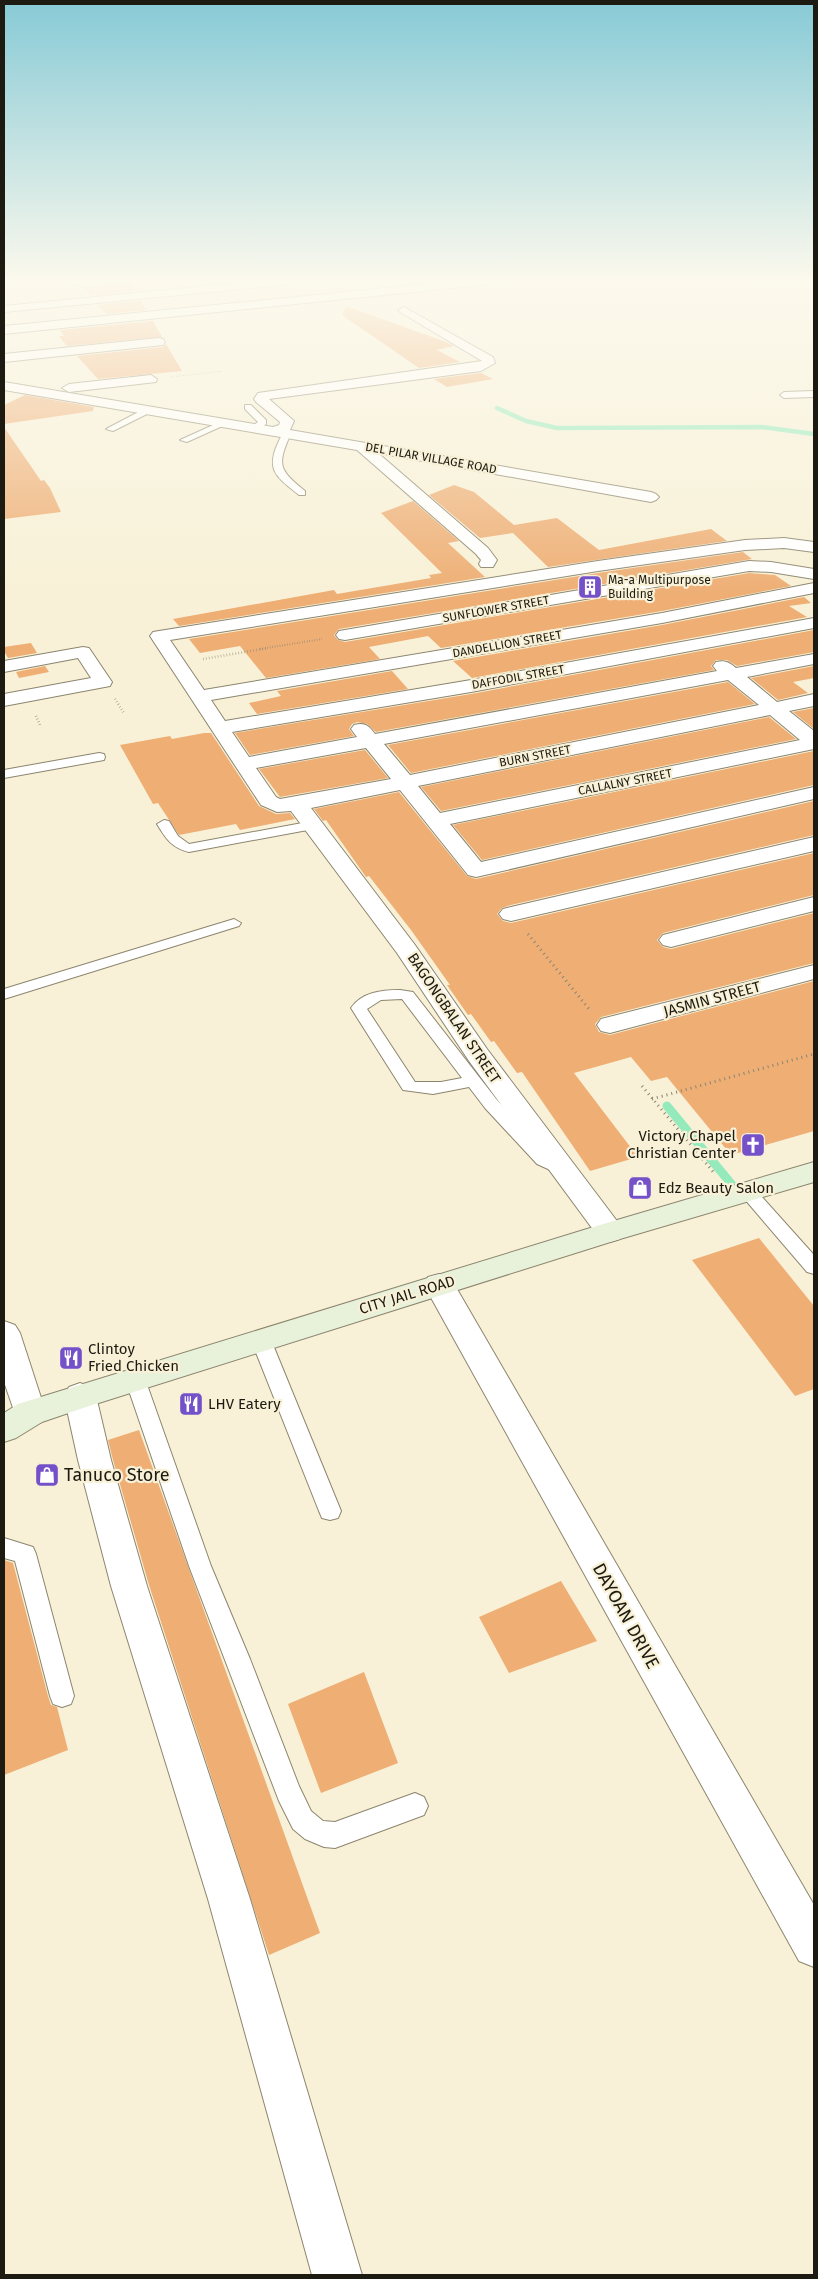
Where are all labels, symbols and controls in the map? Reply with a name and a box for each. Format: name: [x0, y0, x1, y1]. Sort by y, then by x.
street label: DEL PILAR VILLAGE ROAD: [364, 440, 498, 476]
place label: Ma-a Multipurpose Building: [608, 573, 711, 601]
building icon: Ma-a Multipurpose Building: [577, 574, 603, 600]
street label: SUNFLOWER STREET: [442, 593, 551, 625]
street label: DANDELLION STREET: [451, 627, 564, 661]
street label: DAFFODIL STREET: [471, 662, 566, 692]
street label: BURN STREET: [498, 742, 573, 770]
street label: CALLALNY STREET: [577, 766, 674, 798]
street label: BAGONGBALAN STREET: [404, 949, 505, 1087]
street label: JASMIN STREET: [661, 977, 763, 1021]
place label: Victory Chapel Christian Center: [627, 1127, 737, 1162]
church icon: Victory Chapel Christian Center: [740, 1132, 766, 1158]
shop icon: Edz Beauty Salon: [627, 1175, 653, 1201]
place label: Edz Beauty Salon: [658, 1179, 774, 1197]
street label: CITY JAIL ROAD: [357, 1272, 457, 1318]
place label: Clintoy Fried Chicken: [88, 1340, 179, 1375]
restaurant icon: Clintoy Fried Chicken: [58, 1345, 84, 1371]
restaurant icon: LHV Eatery: [178, 1391, 204, 1417]
place label: LHV Eatery: [208, 1395, 281, 1413]
shop icon: Tanuco Store: [34, 1462, 60, 1488]
place label: Tanuco Store: [64, 1464, 170, 1486]
street label: DAYOAN DRIVE: [588, 1559, 664, 1673]

